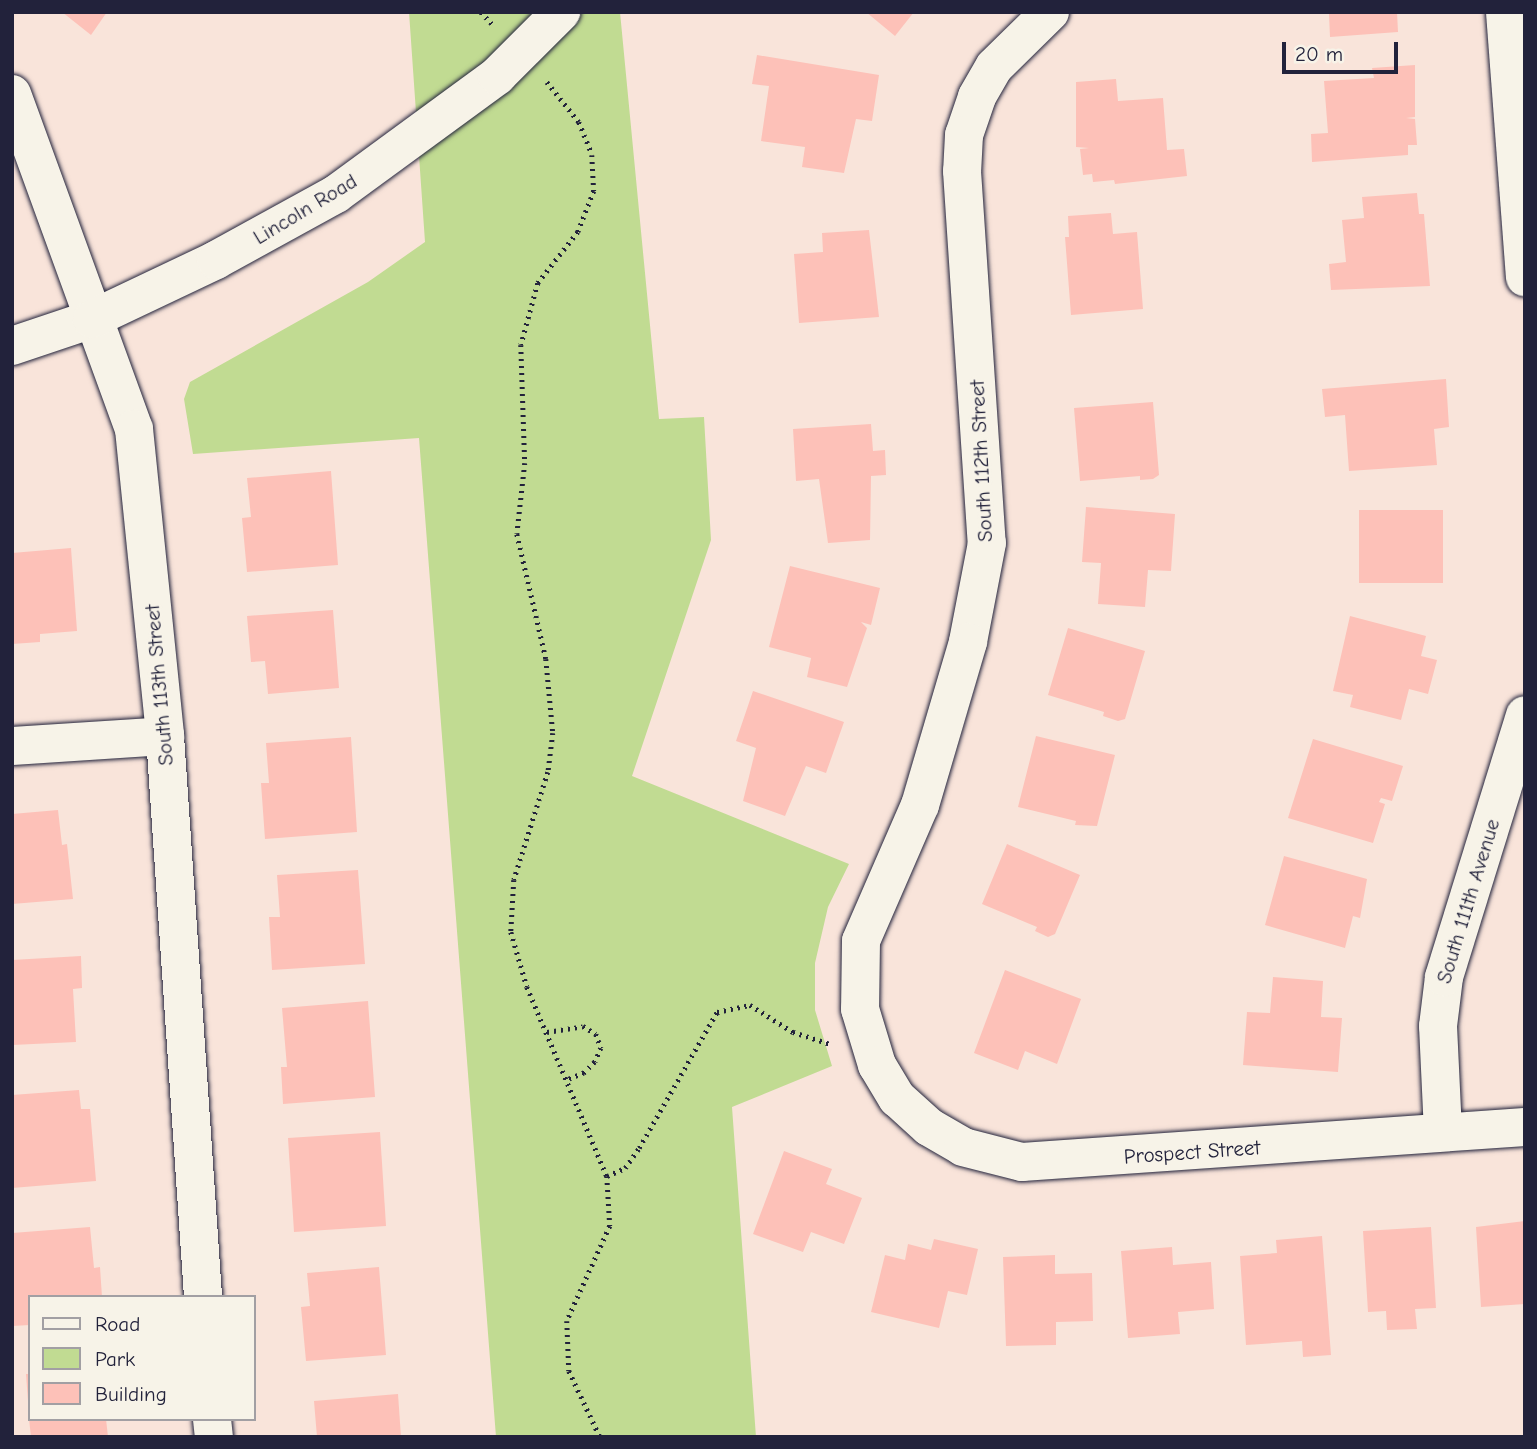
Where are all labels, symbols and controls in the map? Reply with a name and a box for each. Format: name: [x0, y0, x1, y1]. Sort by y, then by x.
scale bar: [1285, 28, 1400, 72]
text: 20 m: [1295, 42, 1343, 66]
street label: Lincoln Road: [249, 168, 361, 250]
street label: South 112th Street: [964, 379, 998, 543]
street label: South 113th Street: [139, 603, 179, 767]
street label: South 111th Avenue: [1431, 816, 1505, 986]
street label: Prospect Street: [1123, 1135, 1261, 1169]
legend: [28, 1295, 256, 1421]
text: Road: [95, 1312, 140, 1336]
text: Park: [95, 1347, 135, 1371]
text: Building: [95, 1382, 167, 1406]

